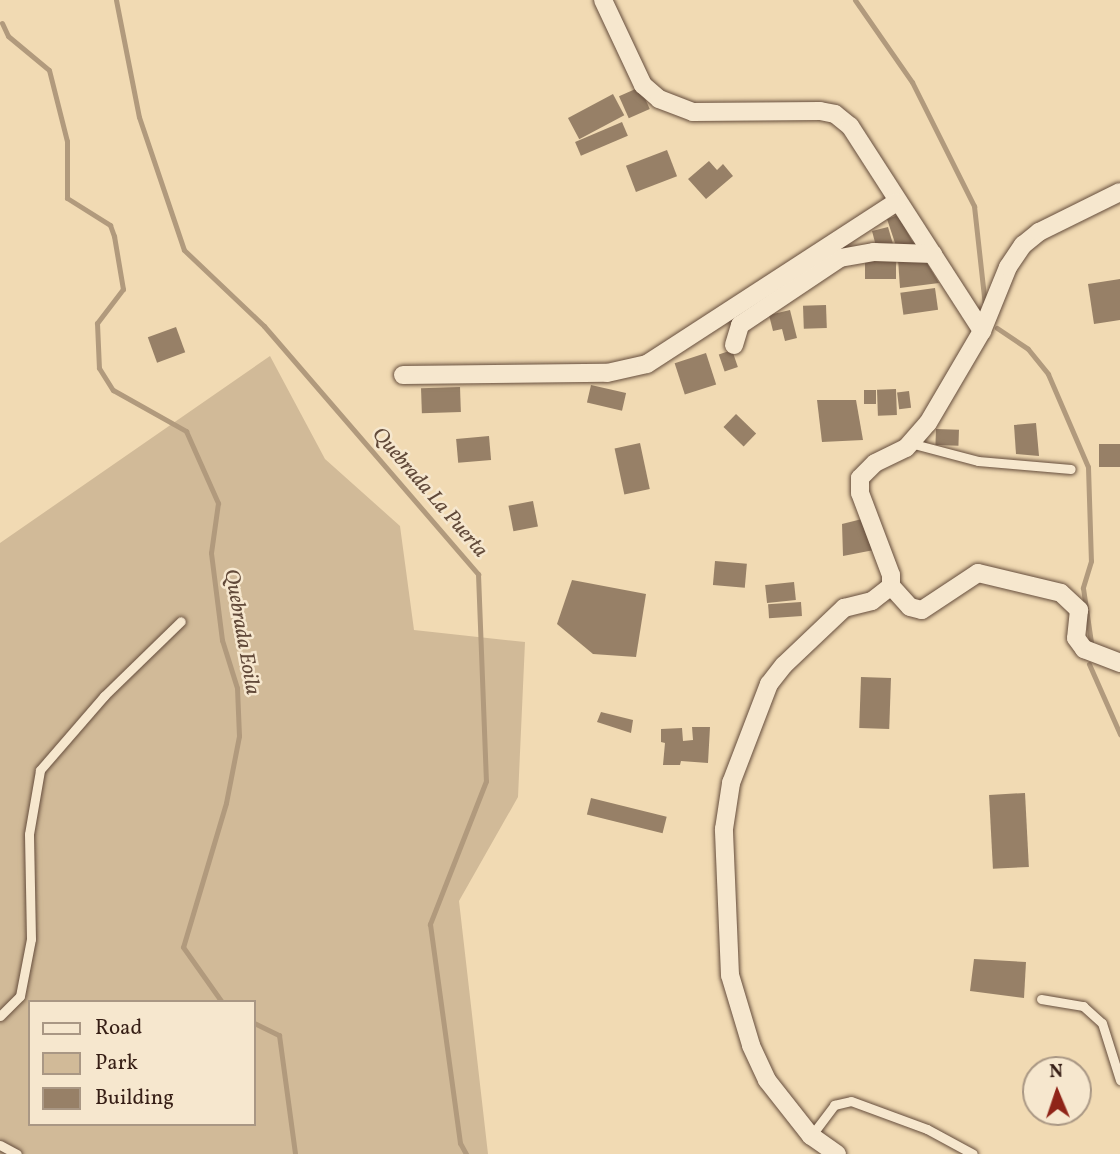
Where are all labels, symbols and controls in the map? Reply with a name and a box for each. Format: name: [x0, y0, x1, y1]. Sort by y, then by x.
water label: Quebrada La Puerta: [366, 423, 492, 563]
water label: Quebrada Eoila: [218, 567, 264, 697]
legend: [28, 1000, 256, 1126]
text: Road: [95, 1014, 142, 1043]
text: Park: [95, 1049, 138, 1078]
north arrow: [1022, 1056, 1092, 1126]
text: N: [1049, 1059, 1064, 1085]
text: Building: [95, 1084, 174, 1113]

